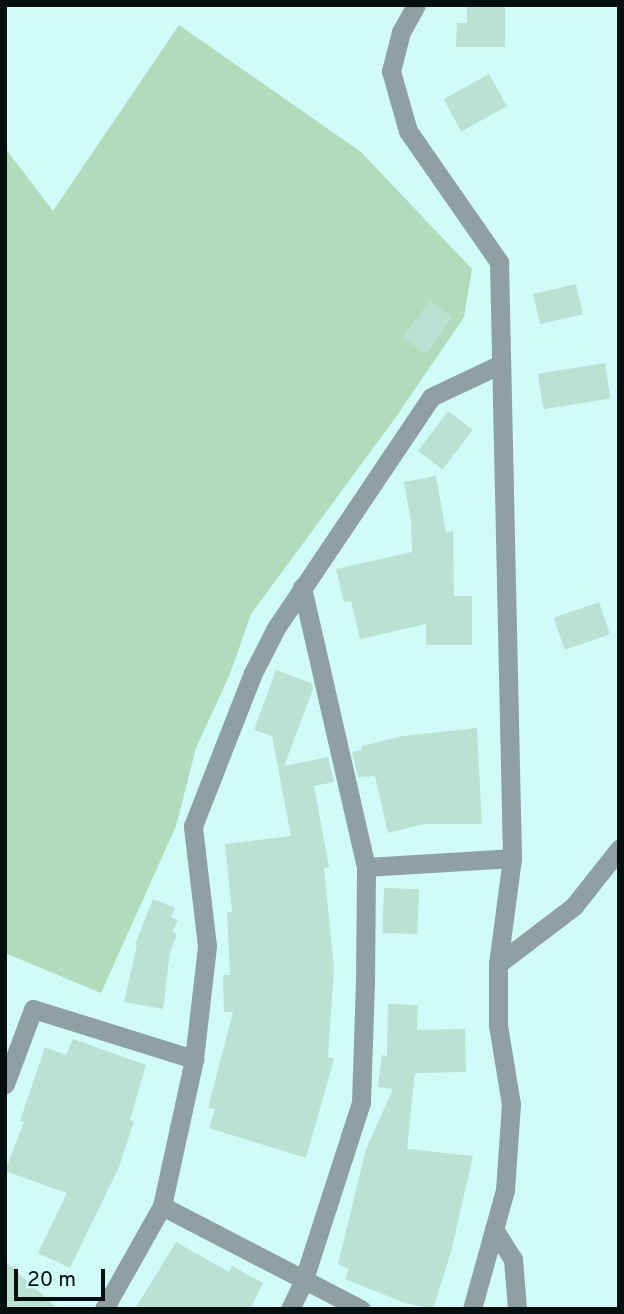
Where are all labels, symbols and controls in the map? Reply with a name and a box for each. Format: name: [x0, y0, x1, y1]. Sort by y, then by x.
scale bar: [18, 1254, 108, 1298]
text: 20 m: [27, 1267, 76, 1294]

